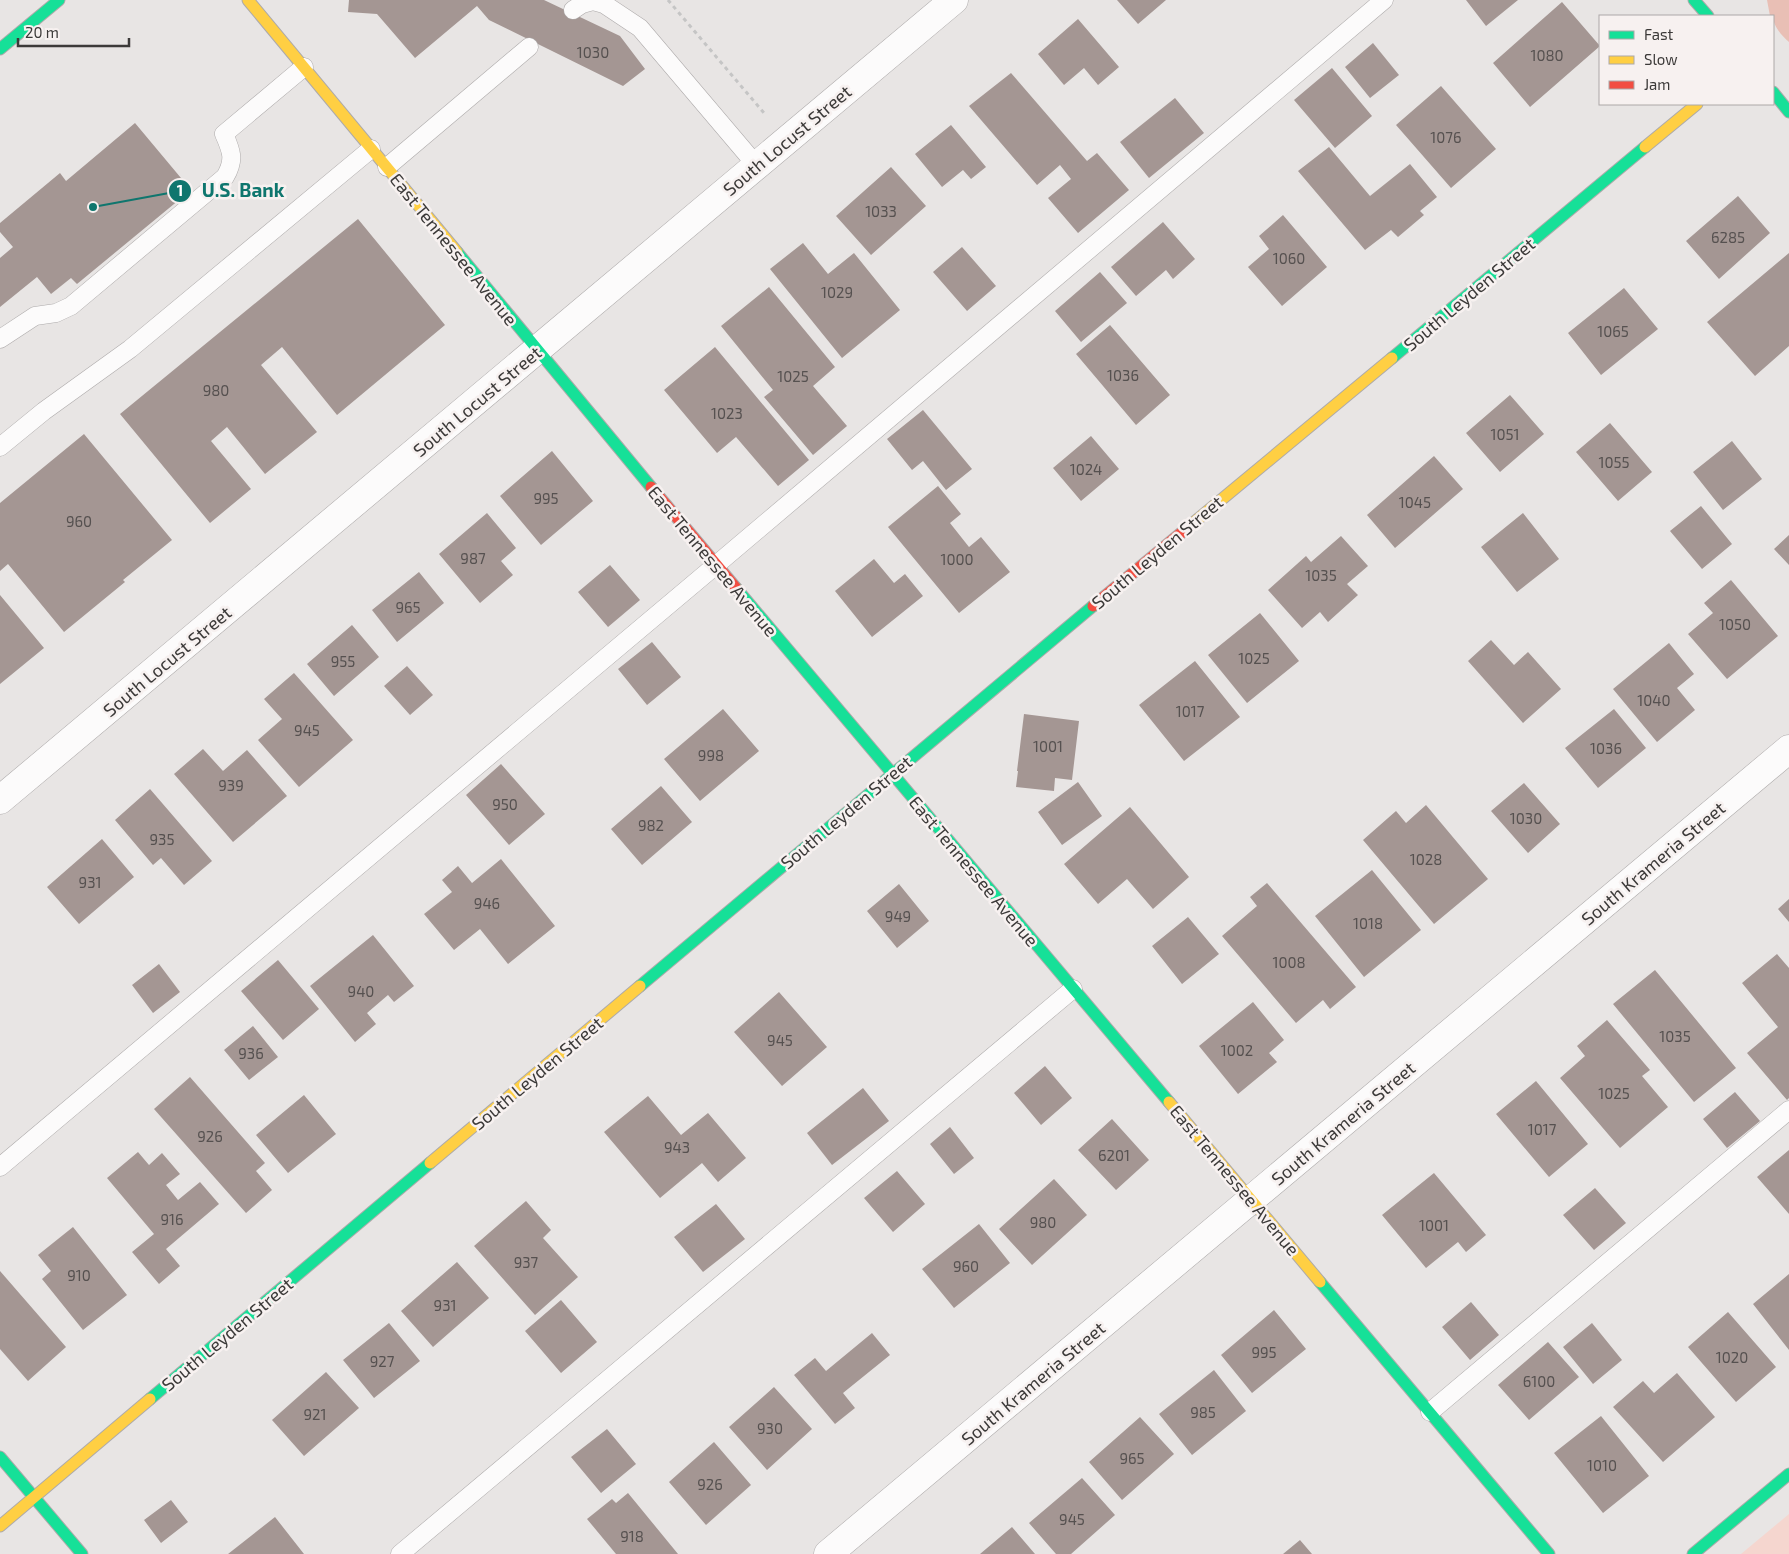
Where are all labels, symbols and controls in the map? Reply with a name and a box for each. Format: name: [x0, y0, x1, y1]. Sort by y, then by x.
scale bar: [18, 15, 129, 47]
legend: [1599, 15, 1774, 105]
text: 20 m: [25, 23, 59, 41]
text: Fast: [1644, 25, 1674, 43]
house number: 1030: [577, 43, 609, 61]
house number: 1080: [1530, 46, 1564, 64]
text: Slow: [1644, 50, 1678, 68]
text: Jam: [1644, 75, 1670, 93]
street label: South Locust Street: [718, 80, 856, 200]
house number: 1076: [1430, 128, 1462, 146]
street label: East Tennessee Avenue: [386, 168, 522, 330]
callout: U.S. Bank: [167, 174, 295, 208]
text: U.S. Bank: [202, 178, 285, 201]
text: 1: [177, 181, 183, 199]
house number: 1033: [865, 202, 897, 220]
house number: 6285: [1711, 228, 1745, 246]
street label: South Leyden Street: [1399, 233, 1539, 355]
house number: 1060: [1273, 249, 1305, 267]
house number: 1029: [821, 283, 853, 301]
house number: 1065: [1597, 322, 1629, 340]
street label: South Locust Street: [408, 341, 546, 461]
house number: 1036: [1107, 366, 1139, 384]
house number: 1025: [777, 367, 809, 385]
house number: 980: [203, 381, 229, 399]
house number: 1023: [711, 404, 743, 422]
house number: 1051: [1490, 425, 1520, 443]
house number: 1055: [1598, 453, 1630, 471]
house number: 1024: [1070, 460, 1102, 478]
street label: East Tennessee Avenue: [644, 481, 782, 641]
house number: 995: [533, 489, 559, 507]
street label: South Leyden Street: [1087, 491, 1227, 613]
house number: 1045: [1399, 493, 1431, 511]
house number: 960: [66, 512, 92, 530]
house number: 987: [460, 549, 486, 567]
house number: 1000: [940, 550, 974, 568]
house number: 1035: [1305, 566, 1337, 584]
house number: 965: [395, 598, 421, 616]
street label: South Locust Street: [98, 601, 236, 721]
house number: 1050: [1719, 615, 1751, 633]
house number: 1025: [1238, 649, 1270, 667]
house number: 955: [331, 652, 355, 670]
house number: 1040: [1637, 691, 1671, 709]
house number: 1017: [1176, 702, 1205, 720]
house number: 945: [294, 721, 320, 739]
house number: 1001: [1033, 737, 1063, 755]
house number: 1036: [1590, 739, 1622, 757]
house number: 998: [698, 746, 724, 764]
street label: South Leyden Street: [776, 751, 916, 873]
house number: 939: [218, 776, 244, 794]
street label: East Tennessee Avenue: [905, 791, 1043, 951]
house number: 950: [492, 795, 518, 813]
street label: South Krameria Street: [1577, 796, 1729, 929]
house number: 1030: [1510, 809, 1542, 827]
house number: 982: [638, 816, 664, 834]
house number: 935: [150, 830, 174, 848]
house number: 1028: [1410, 850, 1442, 868]
house number: 931: [79, 873, 101, 891]
house number: 946: [474, 894, 500, 912]
house number: 949: [885, 907, 911, 925]
house number: 1018: [1353, 914, 1383, 932]
house number: 1008: [1272, 953, 1306, 971]
house number: 940: [348, 982, 374, 1000]
street label: South Leyden Street: [467, 1012, 607, 1134]
house number: 1035: [1659, 1027, 1691, 1045]
house number: 945: [767, 1031, 793, 1049]
house number: 1002: [1221, 1041, 1253, 1059]
house number: 936: [238, 1044, 264, 1062]
street label: South Krameria Street: [1267, 1056, 1419, 1189]
house number: 1025: [1598, 1084, 1630, 1102]
street label: East Tennessee Avenue: [1166, 1100, 1304, 1260]
house number: 1017: [1528, 1120, 1557, 1138]
house number: 926: [197, 1127, 223, 1145]
house number: 943: [664, 1138, 690, 1156]
house number: 6201: [1098, 1146, 1130, 1164]
house number: 916: [160, 1210, 184, 1228]
house number: 980: [1030, 1213, 1056, 1231]
house number: 1001: [1419, 1216, 1449, 1234]
house number: 937: [514, 1253, 539, 1271]
house number: 960: [953, 1257, 979, 1275]
house number: 910: [67, 1266, 91, 1284]
street label: South Leyden Street: [157, 1273, 297, 1395]
house number: 931: [434, 1296, 456, 1314]
street label: South Krameria Street: [957, 1316, 1109, 1449]
house number: 995: [1251, 1343, 1277, 1361]
house number: 1020: [1716, 1348, 1748, 1366]
house number: 927: [370, 1352, 395, 1370]
house number: 6100: [1523, 1372, 1555, 1390]
house number: 985: [1190, 1403, 1216, 1421]
house number: 921: [304, 1405, 326, 1423]
house number: 930: [757, 1419, 783, 1437]
house number: 965: [1119, 1449, 1145, 1467]
house number: 1010: [1587, 1456, 1617, 1474]
house number: 926: [697, 1475, 723, 1493]
house number: 945: [1059, 1510, 1085, 1528]
house number: 918: [620, 1527, 644, 1545]

